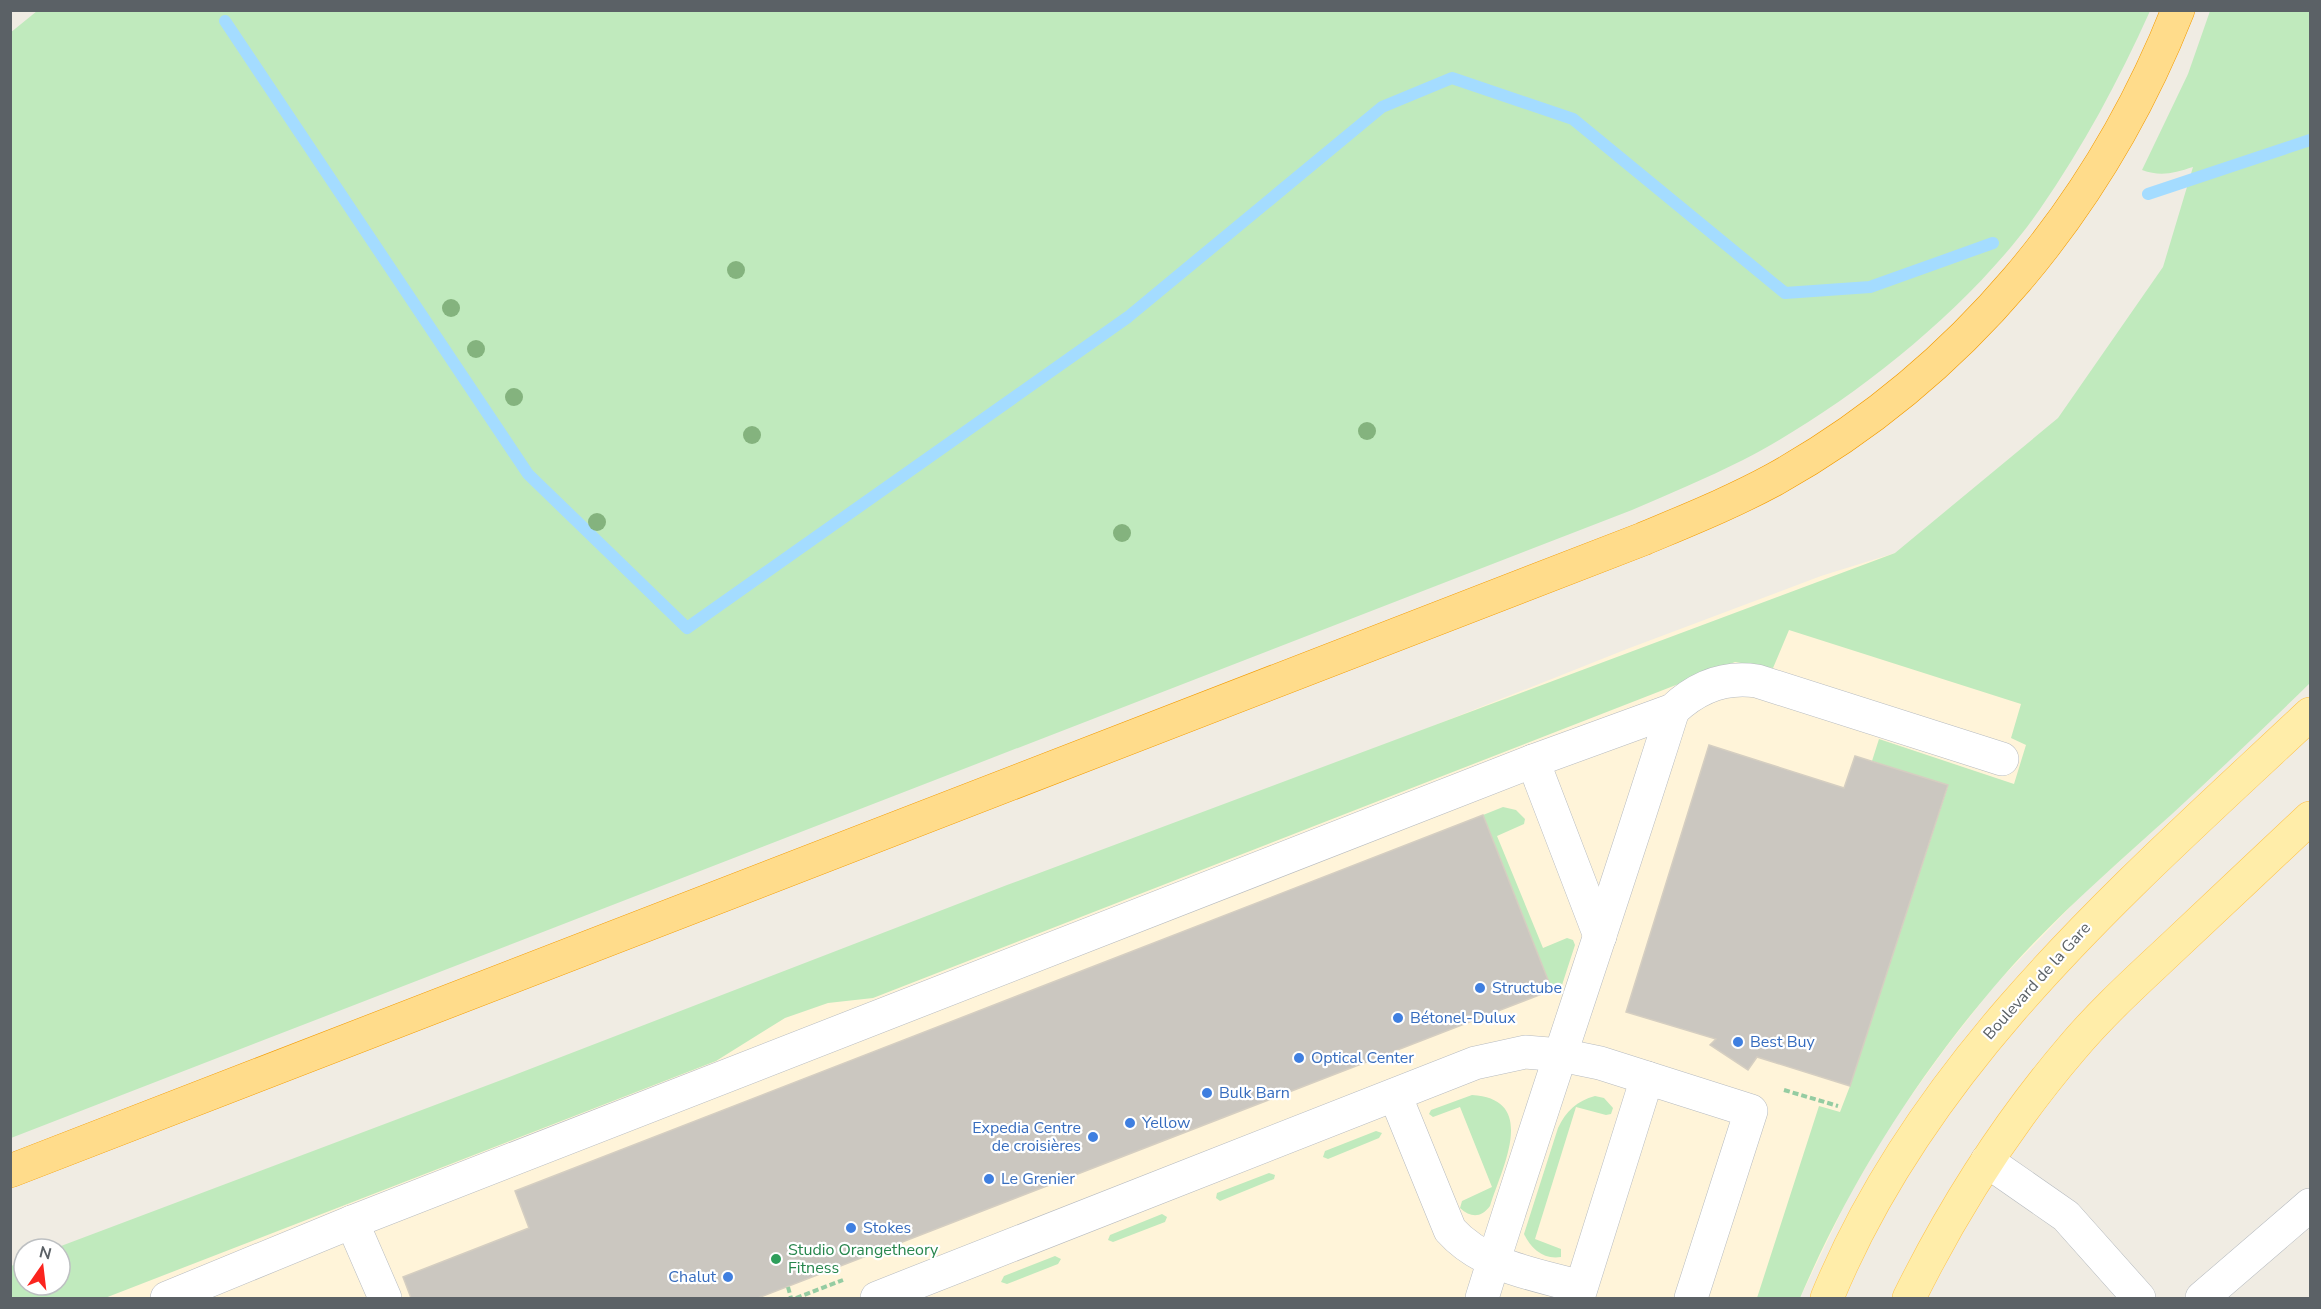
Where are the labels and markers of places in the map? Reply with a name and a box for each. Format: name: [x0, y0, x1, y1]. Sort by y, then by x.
place label: Structube: [1492, 977, 1562, 999]
marker: Structube: [1473, 981, 1487, 995]
place label: Bétonel-Dulux: [1410, 1007, 1516, 1029]
marker: Bétonel-Dulux: [1391, 1011, 1405, 1025]
place label: Best Buy: [1750, 1031, 1815, 1053]
marker: Best Buy: [1731, 1035, 1745, 1049]
place label: Optical Center: [1311, 1047, 1414, 1069]
marker: Optical Center: [1292, 1051, 1306, 1065]
place label: Bulk Barn: [1219, 1082, 1290, 1104]
marker: Bulk Barn: [1200, 1086, 1214, 1100]
place label: Yellow: [1141, 1112, 1191, 1134]
marker: Yellow: [1123, 1116, 1137, 1130]
place label: Expedia Centre de croisières: [972, 1117, 1081, 1157]
marker: Expedia Centre de croisières: [1086, 1130, 1100, 1144]
place label: Le Grenier: [1001, 1168, 1075, 1190]
marker: Le Grenier: [982, 1172, 996, 1186]
place label: Stokes: [863, 1217, 911, 1239]
marker: Stokes: [844, 1221, 858, 1235]
place label: Studio Orangetheory Fitness: [788, 1239, 939, 1279]
marker: Studio Orangetheory Fitness: [769, 1252, 783, 1266]
place label: Chalut: [668, 1266, 716, 1288]
marker: Chalut: [721, 1270, 735, 1284]

